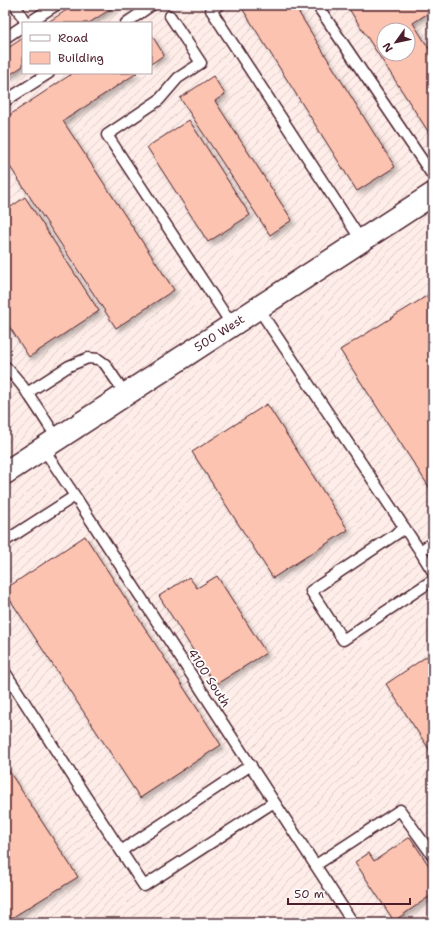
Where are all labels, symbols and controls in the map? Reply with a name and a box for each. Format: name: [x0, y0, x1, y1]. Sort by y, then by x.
legend: [22, 22, 152, 74]
north arrow: [376, 22, 416, 62]
text: Road: [58, 30, 89, 46]
text: N: [379, 39, 397, 55]
text: Building: [58, 50, 104, 66]
street label: 500 West: [191, 311, 248, 355]
street label: 4100 South: [184, 646, 234, 710]
scale bar: [288, 880, 410, 906]
text: 50 m: [294, 886, 324, 902]

